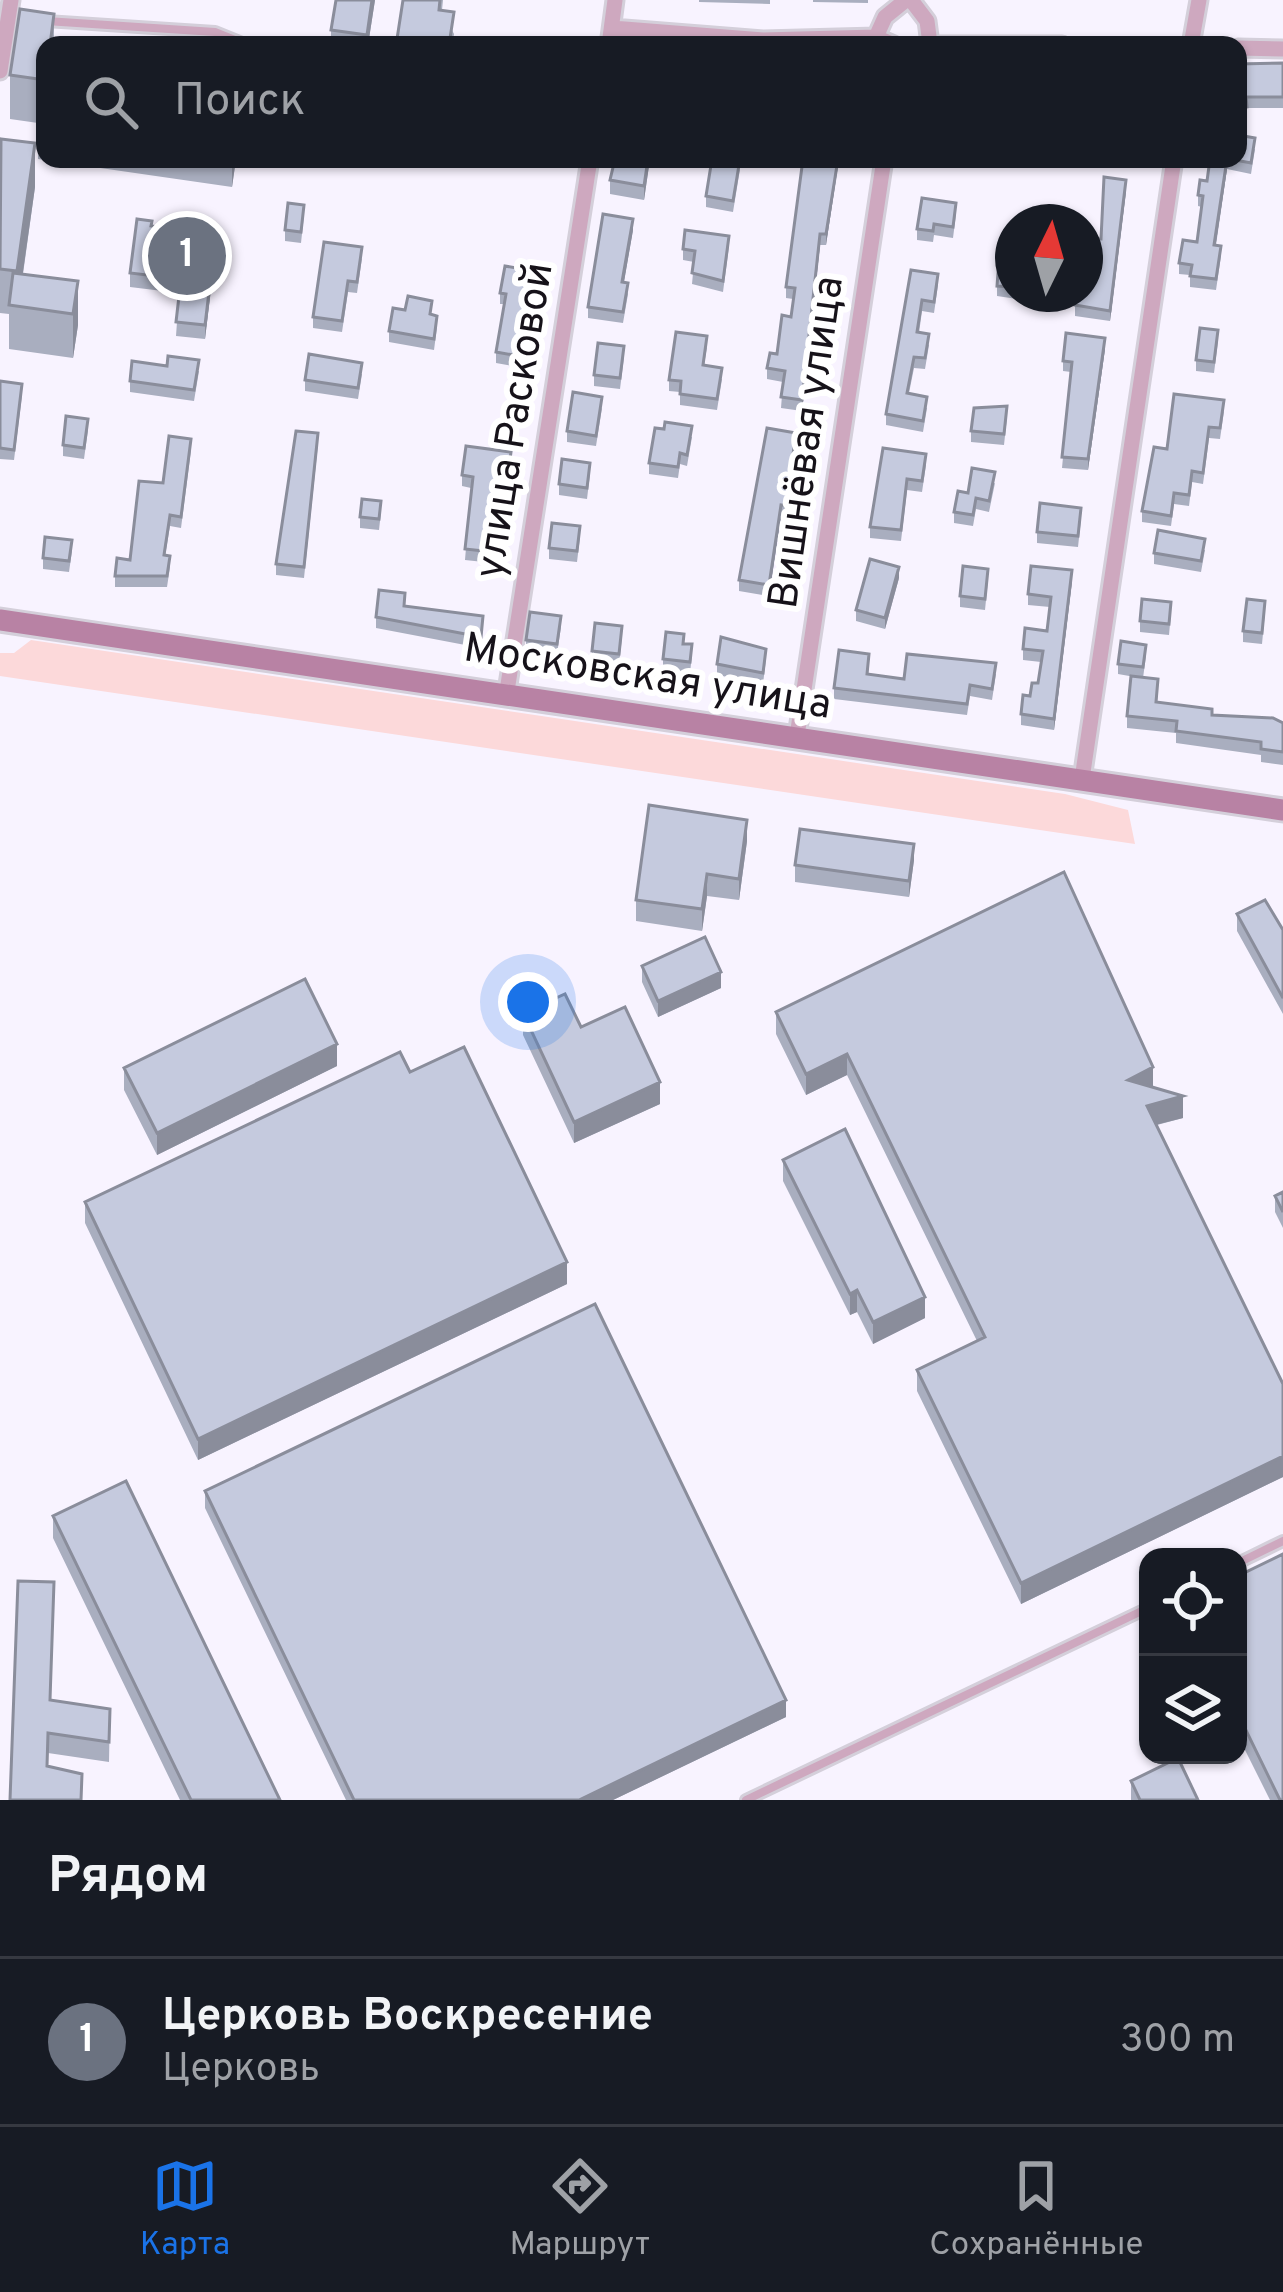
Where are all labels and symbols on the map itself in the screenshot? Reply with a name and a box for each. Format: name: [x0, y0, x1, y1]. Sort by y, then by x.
north arrow: [995, 204, 1103, 312]
pin: 1: [148, 211, 226, 301]
street label: улица Расковой: [465, 259, 568, 582]
street label: Вишнёвая улица: [759, 273, 858, 612]
street label: Московская улица: [460, 623, 835, 734]
your location: [498, 972, 558, 1032]

